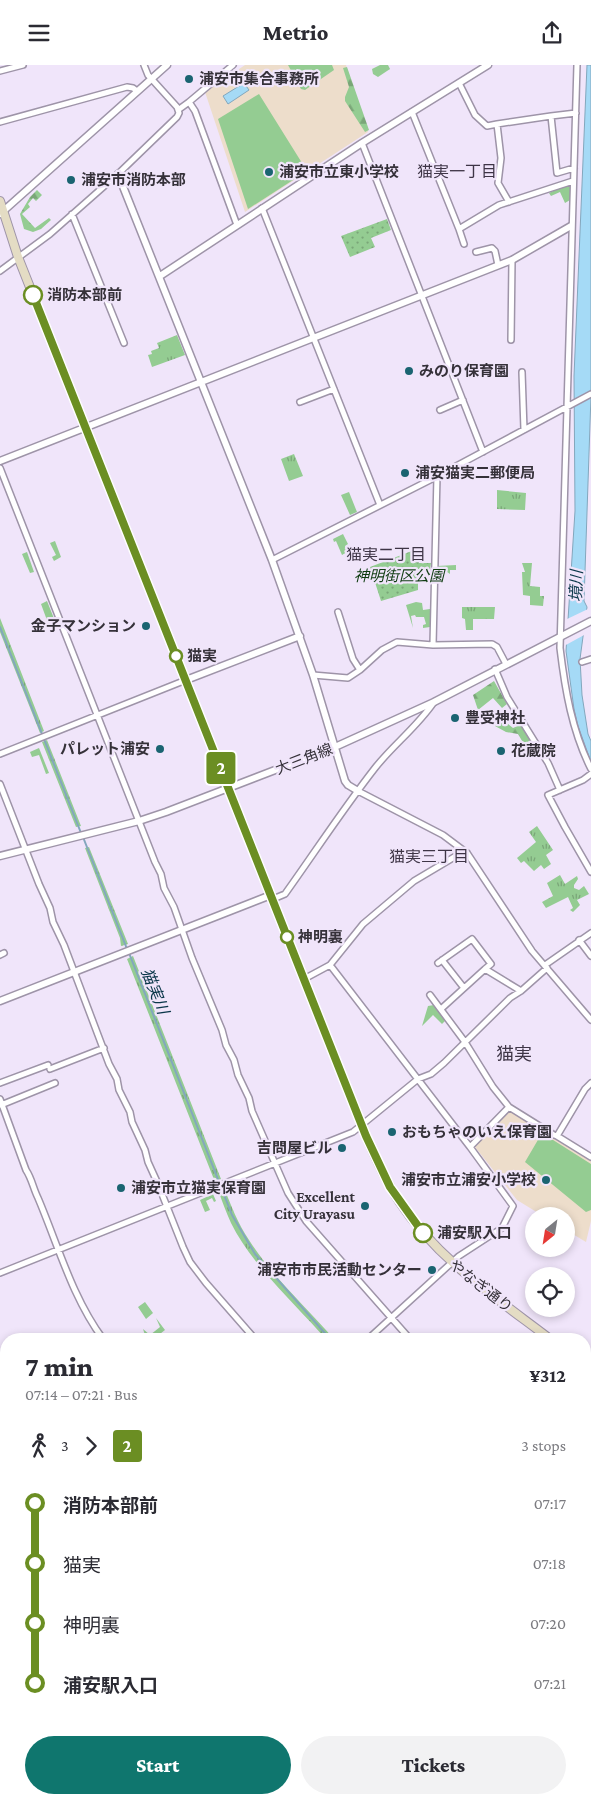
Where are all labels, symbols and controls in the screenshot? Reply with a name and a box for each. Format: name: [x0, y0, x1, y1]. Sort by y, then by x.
icon: menu: [25, 19, 53, 47]
icon: share: [538, 19, 566, 47]
text: Metrio: [263, 20, 328, 45]
place label: 浦安市集合事務所: [199, 70, 319, 87]
marker: 浦安市集合事務所: [183, 73, 195, 85]
place label: 浦安市立東小学校: [279, 163, 399, 180]
district label: 猫実一丁目: [417, 163, 497, 180]
marker: 浦安市立東小学校: [263, 166, 275, 178]
place label: 浦安市消防本部: [81, 171, 186, 188]
marker: 浦安市消防本部: [65, 174, 77, 186]
marker: 消防本部前: [23, 285, 43, 305]
place label: 消防本部前: [47, 286, 122, 303]
place label: みのり保育園: [419, 363, 509, 379]
marker: みのり保育園: [403, 365, 415, 377]
place label: 浦安猫実二郵便局: [415, 464, 535, 481]
marker: 浦安猫実二郵便局: [399, 467, 411, 479]
district label: 猫実二丁目: [346, 546, 426, 563]
park label: 神明街区公園: [354, 568, 446, 584]
water label: 境川: [567, 568, 585, 602]
place label: 金子マンション: [31, 618, 136, 634]
marker: 金子マンション: [140, 620, 152, 632]
place label: 猫実: [187, 648, 217, 664]
marker: 猫実: [169, 649, 183, 663]
place label: 豊受神社: [465, 709, 525, 726]
marker: 豊受神社: [449, 712, 461, 724]
place label: パレット浦安: [60, 740, 150, 757]
street label: 大三角線: [273, 741, 335, 777]
marker: パレット浦安: [154, 743, 166, 755]
place label: 花蔵院: [511, 743, 556, 759]
marker: 花蔵院: [495, 745, 507, 757]
line badge: 2: [205, 752, 237, 784]
text: 2: [216, 758, 226, 778]
district label: 猫実三丁目: [389, 848, 469, 865]
place label: 神明裏: [297, 928, 343, 945]
marker: 神明裏: [280, 930, 294, 944]
water label: 猫実川: [138, 966, 173, 1018]
district label: 猫実: [496, 1044, 532, 1064]
place label: おもちゃのいえ保育園: [402, 1124, 552, 1140]
marker: おもちゃのいえ保育園: [386, 1126, 398, 1138]
place label: 吉問屋ビル: [257, 1140, 332, 1156]
marker: 吉問屋ビル: [336, 1142, 348, 1154]
place label: 浦安市立浦安小学校: [401, 1171, 536, 1188]
marker: 浦安市立浦安小学校: [540, 1174, 552, 1186]
place label: 浦安市立猫実保育園: [131, 1179, 266, 1196]
marker: 浦安市立猫実保育園: [115, 1182, 127, 1194]
place label: Excellent City Urayasu: [274, 1189, 356, 1222]
marker: Excellent City Urayasu: [359, 1200, 371, 1212]
north arrow: [525, 1207, 575, 1257]
map controls: [525, 1207, 575, 1317]
marker: 浦安駅入口: [413, 1223, 433, 1243]
place label: 浦安駅入口: [437, 1224, 512, 1241]
street label: やなぎ通り: [447, 1257, 515, 1315]
place label: 浦安市市民活動センター: [257, 1261, 422, 1278]
marker: 浦安市市民活動センター: [426, 1264, 438, 1276]
button: locate: [525, 1267, 575, 1317]
text: 7 min: [25, 1351, 93, 1382]
text: ¥312: [530, 1365, 566, 1386]
text: 07:14 – 07:21 · Bus: [25, 1386, 138, 1403]
icon: walk: [25, 1432, 53, 1460]
icon: forward: [77, 1432, 105, 1460]
text: 2: [123, 1436, 132, 1456]
text: 3: [61, 1437, 69, 1454]
text: 3 stops: [521, 1437, 566, 1454]
text: 消防本部前: [63, 1495, 158, 1516]
text: 07:17: [534, 1495, 566, 1512]
text: 猫実: [63, 1555, 101, 1576]
text: 07:18: [533, 1555, 566, 1572]
text: 神明裏: [63, 1615, 120, 1636]
text: 07:20: [530, 1615, 566, 1632]
text: 浦安駅入口: [63, 1675, 158, 1696]
text: 07:21: [534, 1675, 566, 1692]
button: Start: [25, 1736, 291, 1794]
button: Tickets: [301, 1736, 566, 1794]

